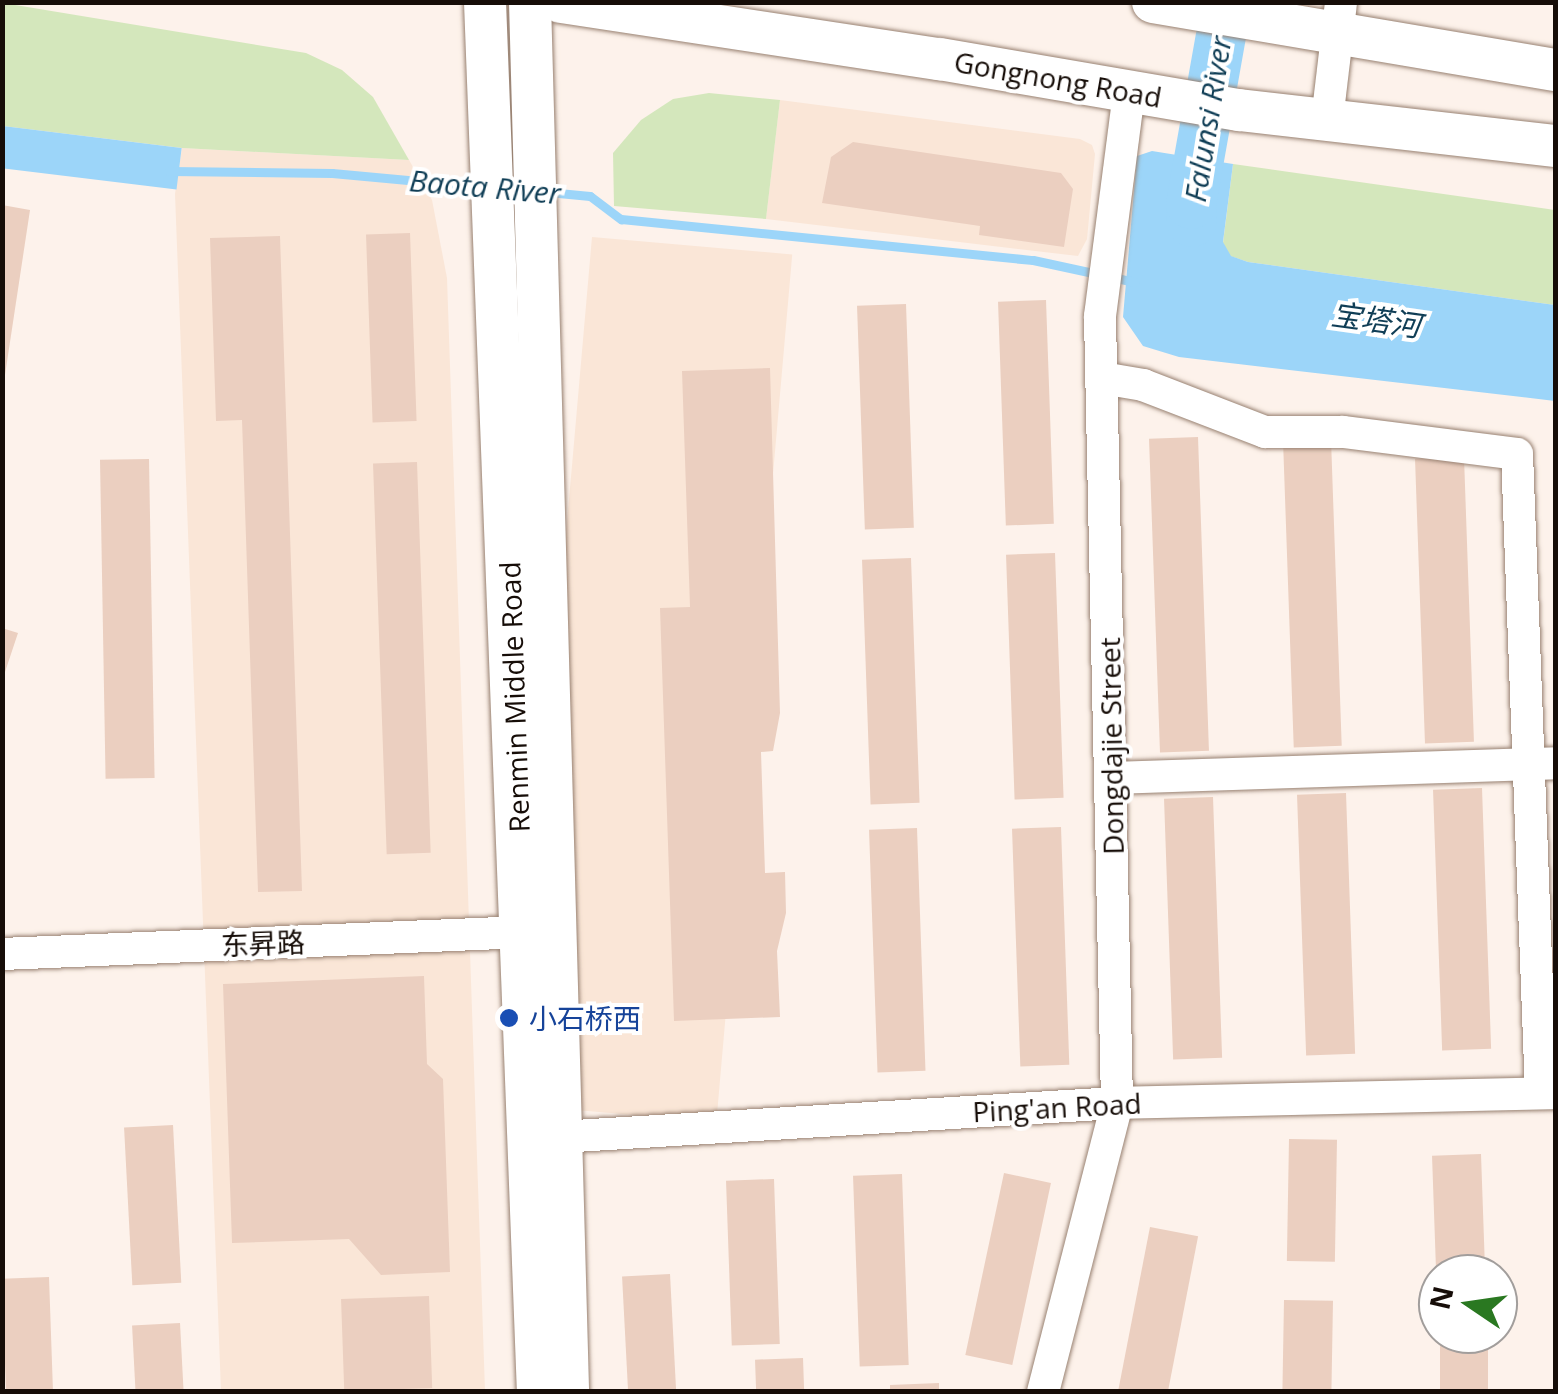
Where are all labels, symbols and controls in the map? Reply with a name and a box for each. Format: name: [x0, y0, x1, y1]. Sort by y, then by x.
water label: Falunsi River: [1177, 34, 1239, 204]
street label: Gongnong Road: [952, 44, 1164, 114]
water label: Baota River: [408, 162, 562, 212]
water label: 宝塔河: [1329, 296, 1423, 344]
street label: Renmin Middle Road: [492, 561, 536, 833]
street label: Dongdajie Street: [1092, 637, 1130, 855]
street label: 东昇路: [220, 925, 306, 961]
place label: 小石桥西: [529, 1001, 641, 1035]
marker: 小石桥西: [498, 1007, 520, 1029]
street label: Ping'an Road: [972, 1086, 1142, 1128]
north arrow: [1418, 1254, 1518, 1354]
text: N: [1420, 1282, 1462, 1313]

